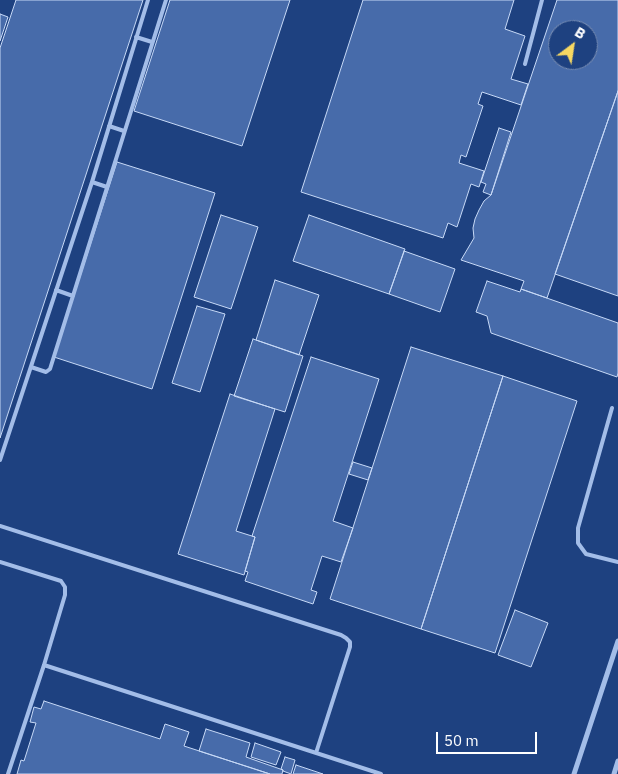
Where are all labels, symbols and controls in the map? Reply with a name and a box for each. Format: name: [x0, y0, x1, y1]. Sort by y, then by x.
north arrow: [548, 20, 598, 70]
text: B: [572, 23, 589, 43]
scale bar: [438, 722, 539, 754]
text: 50 m: [444, 731, 479, 750]

